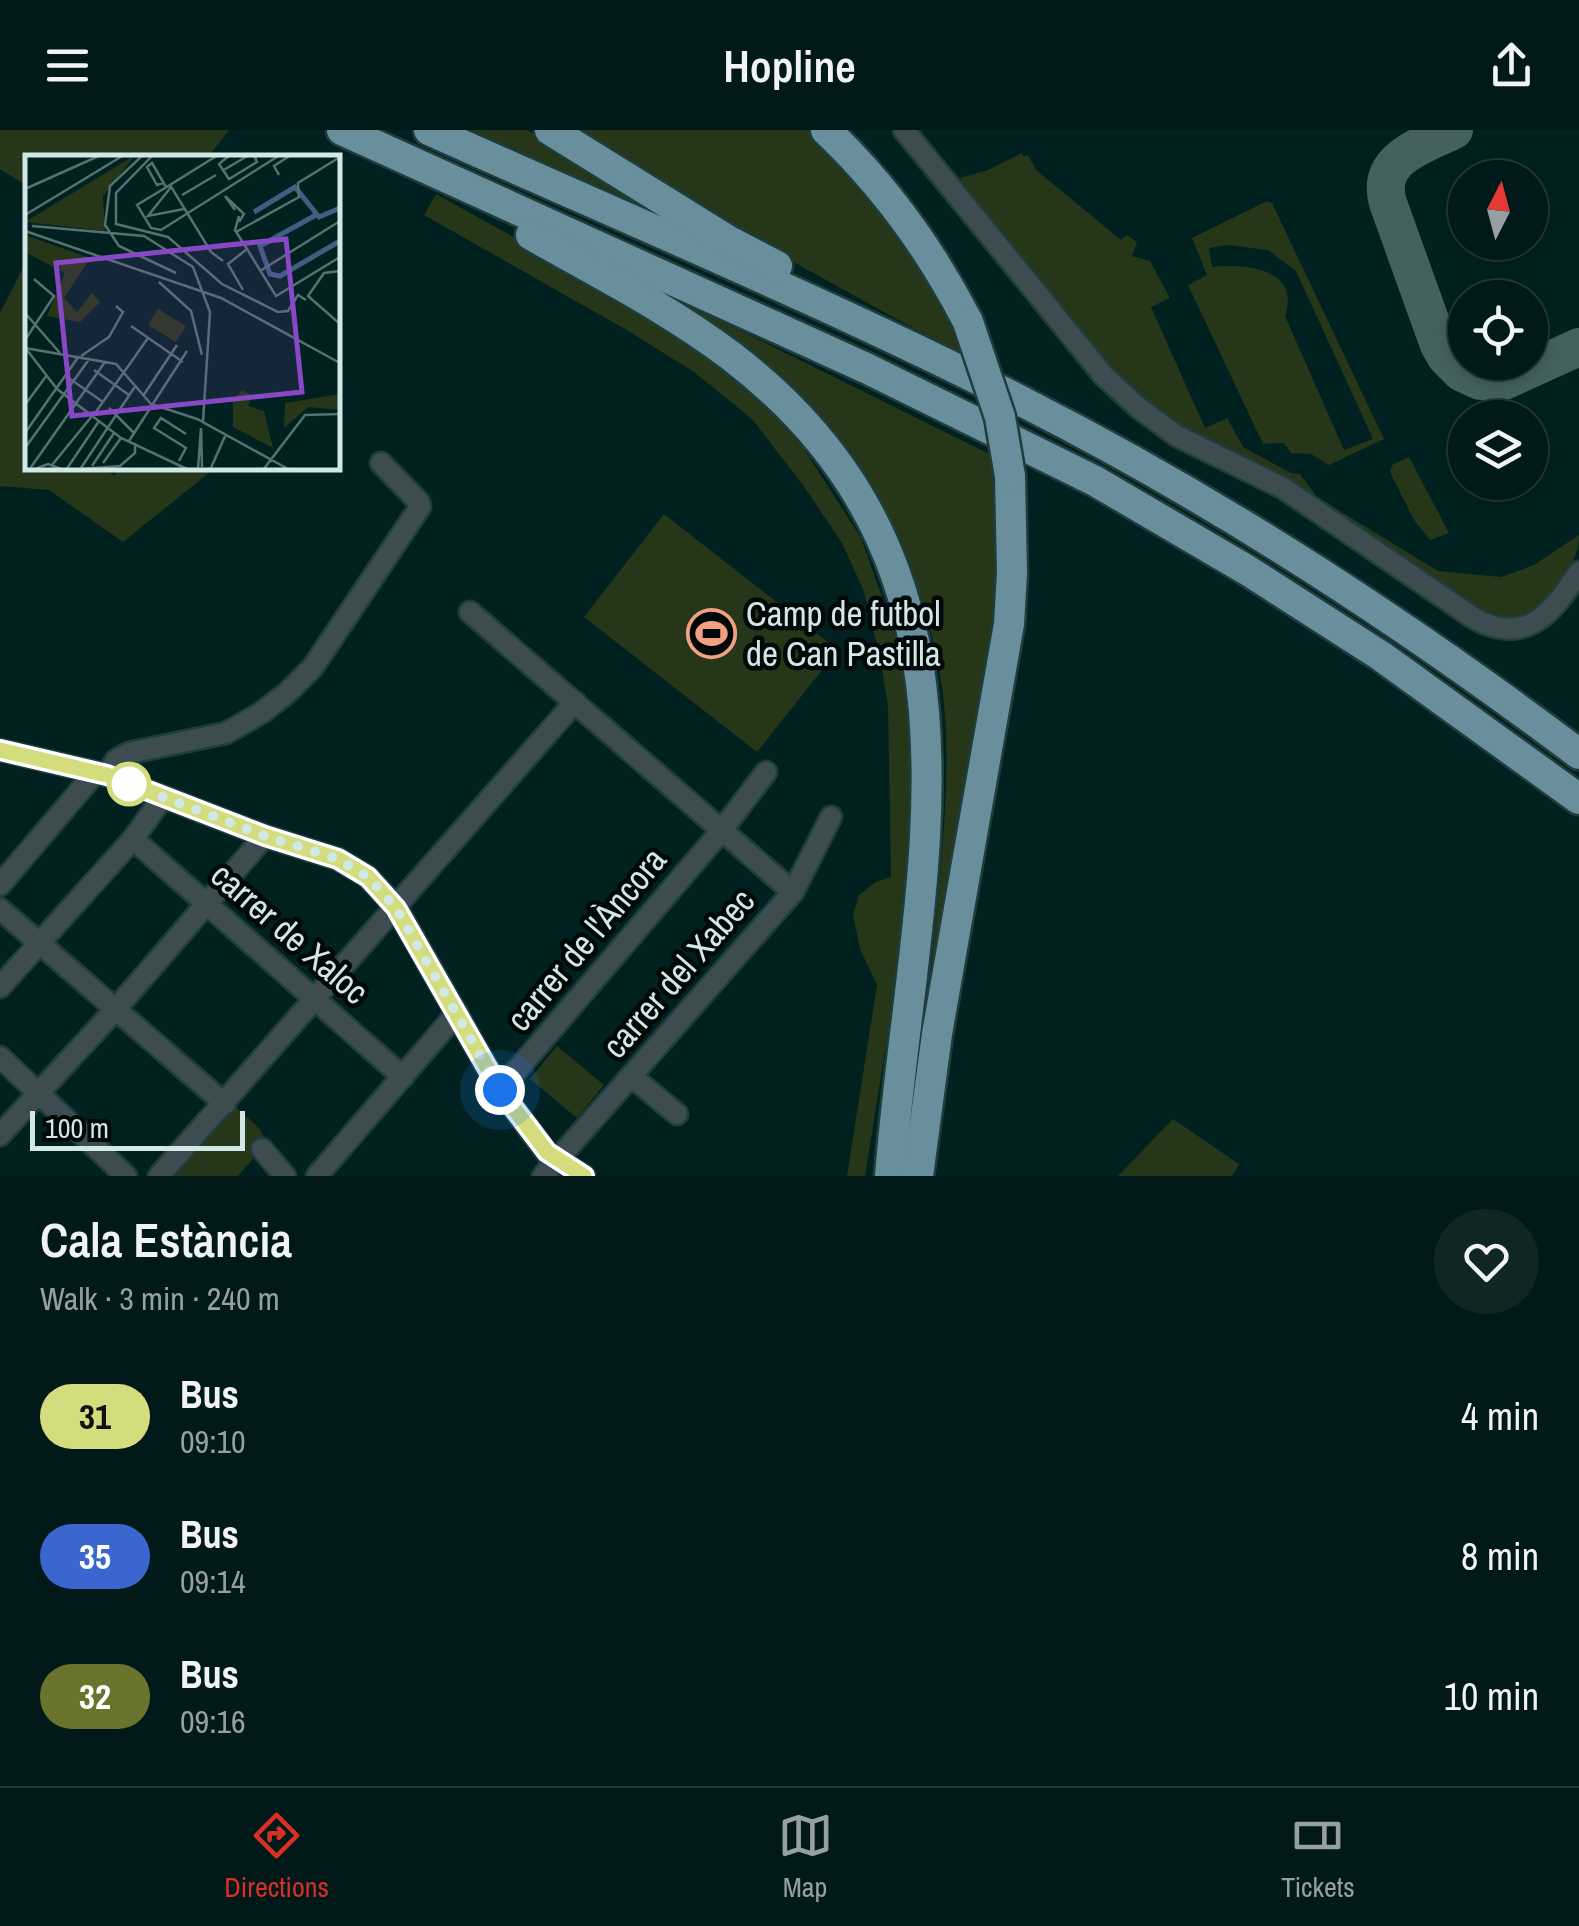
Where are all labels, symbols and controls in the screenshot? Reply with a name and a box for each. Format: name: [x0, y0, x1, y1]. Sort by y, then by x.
text: Hopline: [723, 35, 856, 96]
icon: menu: [40, 38, 95, 93]
icon: share: [1484, 38, 1539, 93]
inset map: [25, 155, 340, 470]
north arrow: [1448, 160, 1548, 260]
map controls: [1448, 160, 1548, 500]
button: locate: [1448, 280, 1548, 380]
button: layers: [1448, 400, 1548, 500]
place label: Camp de futbol de Can Pastilla: [746, 590, 941, 677]
sports icon: Camp de futbol de Can Pastilla: [685, 607, 737, 659]
unlabelled marker: [108, 763, 150, 805]
street label: carrer de l'Àncora: [495, 837, 677, 1041]
street label: carrer de Xaloc: [201, 852, 379, 1014]
street label: carrer del Xabec: [591, 878, 765, 1068]
your location: [475, 1065, 525, 1115]
scale bar: [30, 1106, 245, 1150]
text: 100 m: [45, 1109, 109, 1147]
text: Cala Estància: [40, 1207, 292, 1272]
button: heart: [1434, 1209, 1539, 1314]
text: Walk · 3 min · 240 m: [40, 1277, 280, 1320]
text: Bus: [180, 1369, 239, 1420]
text: 4 min: [1461, 1391, 1539, 1442]
text: 31: [79, 1393, 111, 1440]
text: 09:10: [180, 1420, 246, 1463]
text: Bus: [180, 1509, 239, 1560]
text: 8 min: [1461, 1531, 1539, 1582]
text: 35: [79, 1533, 111, 1580]
text: 09:14: [180, 1560, 246, 1603]
text: Bus: [180, 1649, 239, 1700]
text: 10 min: [1444, 1671, 1539, 1722]
text: 32: [79, 1673, 111, 1720]
text: 09:16: [180, 1700, 246, 1743]
tab: Directions: [224, 1808, 329, 1906]
tab: Map: [778, 1808, 833, 1906]
tab: Tickets: [1281, 1808, 1355, 1906]

